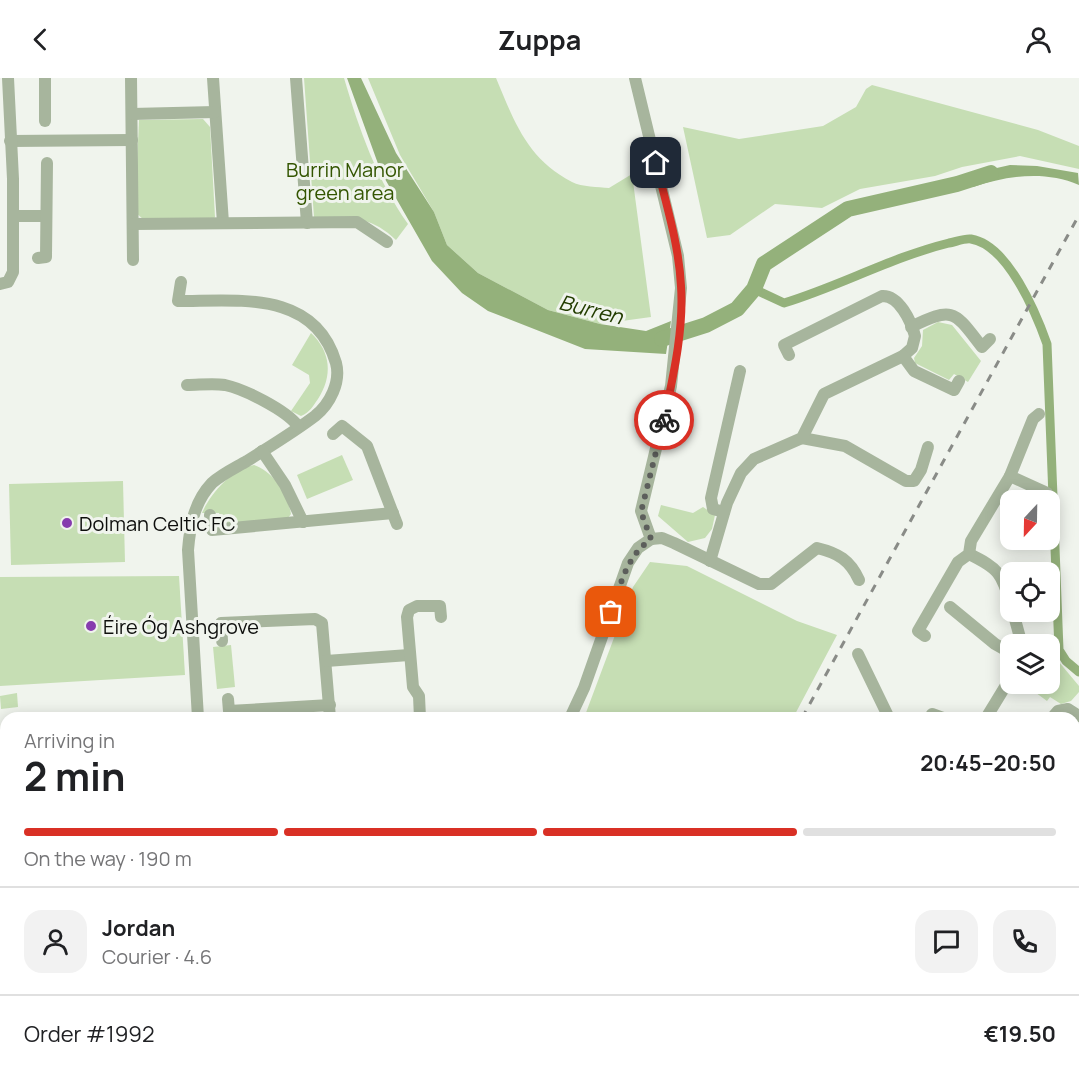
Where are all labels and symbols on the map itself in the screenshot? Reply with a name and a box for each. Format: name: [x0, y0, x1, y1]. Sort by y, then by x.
pin: [630, 137, 681, 188]
park label: Burrin Manor green area: [286, 156, 404, 206]
water label: Burren: [556, 288, 627, 331]
courier: [634, 390, 694, 450]
north arrow: [1000, 490, 1060, 550]
place label: Dolman Celtic FC: [79, 510, 236, 537]
marker: Dolman Celtic FC: [60, 516, 74, 530]
pin: [585, 586, 636, 637]
place label: Éire Óg Ashgrove: [103, 613, 259, 640]
marker: Éire Óg Ashgrove: [84, 619, 98, 633]

